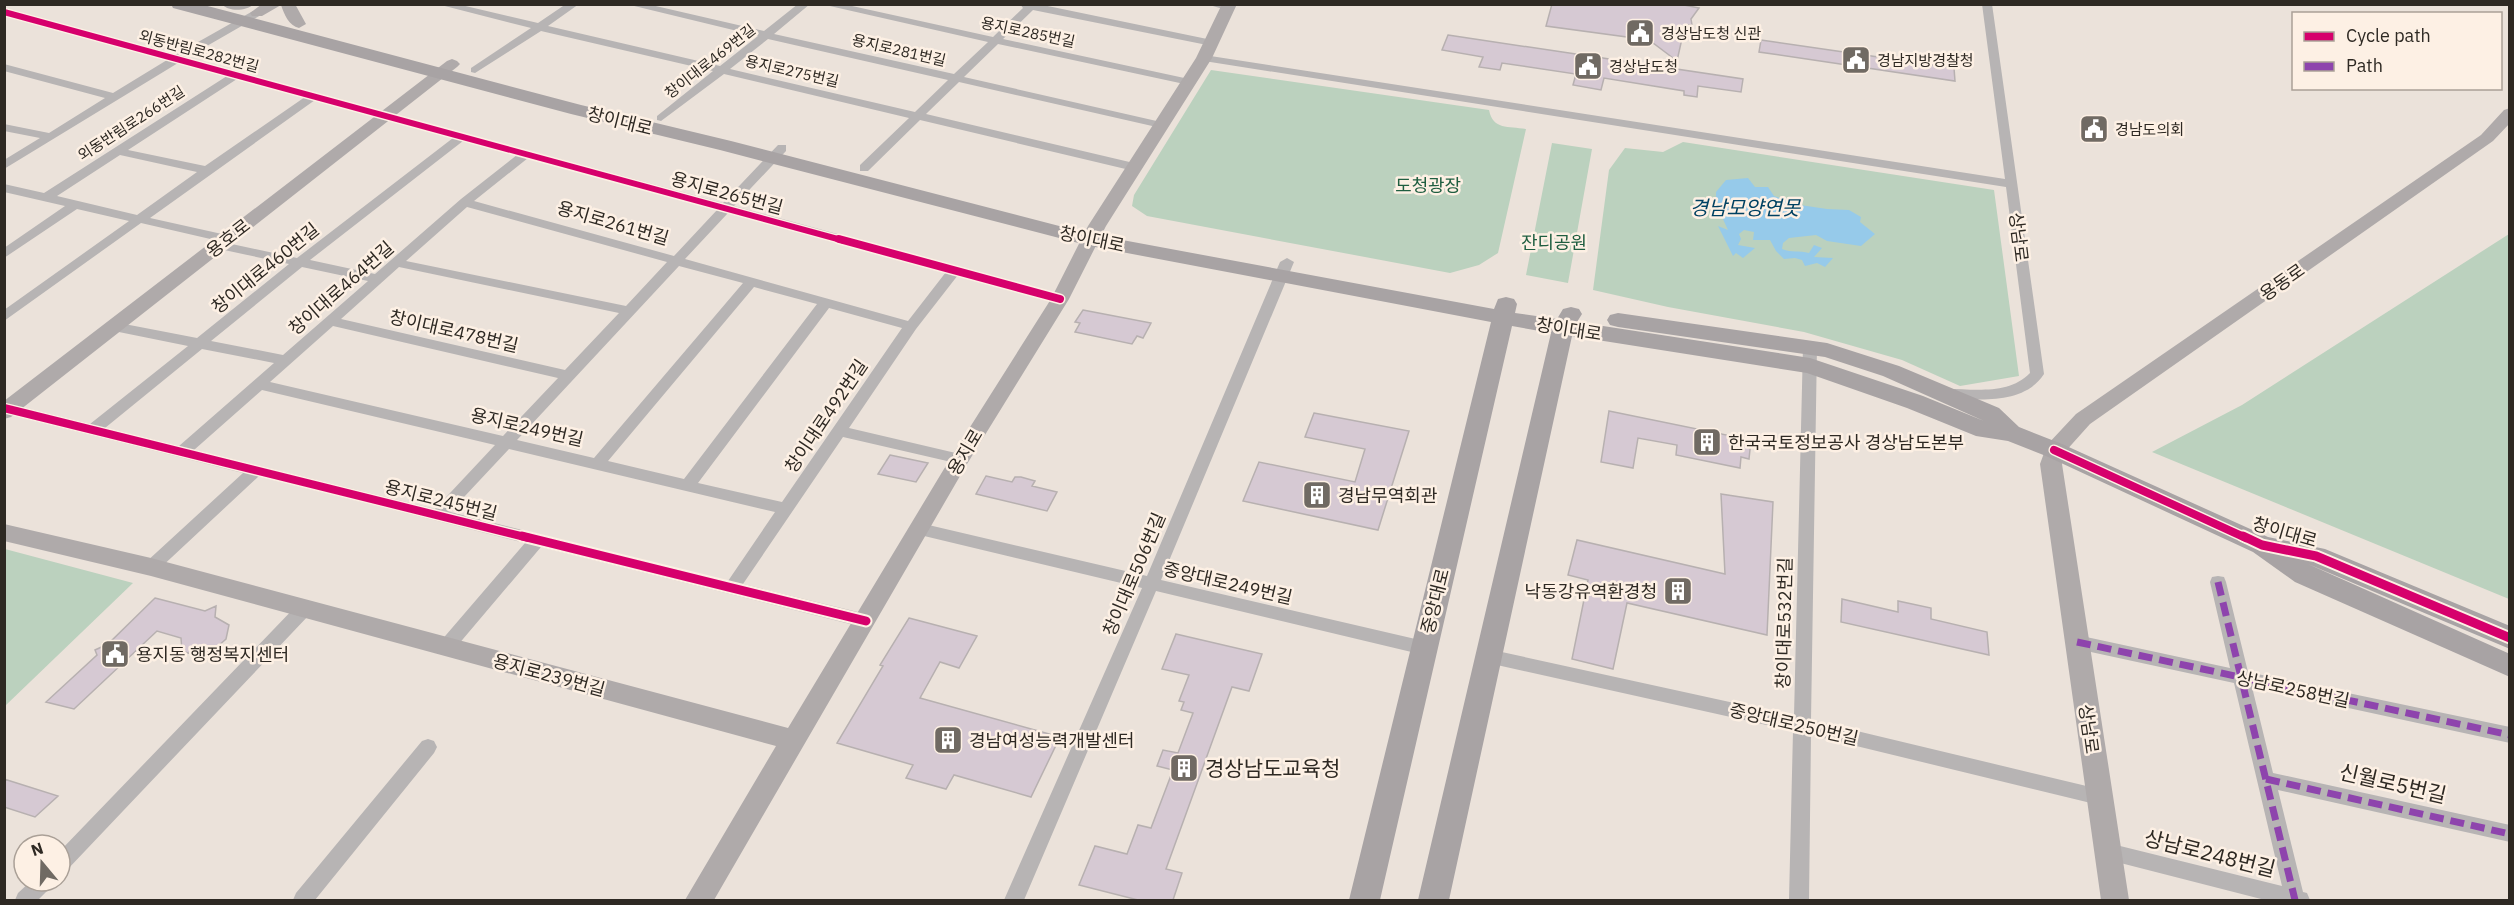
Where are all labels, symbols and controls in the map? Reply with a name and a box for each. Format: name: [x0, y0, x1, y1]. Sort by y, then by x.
legend: [2292, 12, 2502, 90]
street label: 용지로285번길: [979, 13, 1077, 51]
public building icon: 경상남도청 신관: [1624, 17, 1656, 49]
street label: 창이대로469번길: [661, 20, 759, 102]
place label: 경상남도청 신관: [1661, 24, 1761, 43]
text: Cycle path: [2346, 24, 2431, 47]
street label: 외동반림로282번길: [137, 26, 261, 76]
street label: 용지로281번길: [850, 30, 948, 70]
public building icon: 경남지방경찰청: [1840, 44, 1872, 76]
public building icon: 경상남도청: [1572, 50, 1604, 82]
street label: 용지로275번길: [743, 51, 841, 91]
place label: 경남지방경찰청: [1877, 51, 1974, 70]
text: Path: [2346, 54, 2383, 77]
place label: 경상남도청: [1609, 57, 1678, 76]
street label: 외동반림로266번길: [74, 81, 188, 165]
street label: 창이대로: [585, 102, 655, 140]
public building icon: 경남도의회: [2078, 113, 2110, 145]
place label: 경남도의회: [2115, 120, 2184, 139]
street label: 용지로265번길: [668, 167, 786, 219]
park label: 도청광장: [1395, 174, 1461, 197]
water label: 경남모양연못: [1690, 194, 1802, 221]
street label: 용지로261번길: [554, 196, 672, 250]
street label: 상남로: [2005, 211, 2033, 263]
street label: 용호로: [201, 214, 255, 262]
street label: 창이대로460번길: [207, 218, 323, 318]
street label: 창이대로: [1057, 221, 1127, 257]
park label: 잔디공원: [1521, 231, 1587, 254]
street label: 창이대로464번길: [284, 236, 398, 340]
street label: 용동로: [2255, 258, 2309, 306]
street label: 창이대로478번길: [387, 305, 521, 357]
street label: 창이대로: [1534, 312, 1604, 346]
street label: 창이대로492번길: [780, 355, 872, 477]
street label: 용지로249번길: [468, 403, 586, 451]
street label: 용지로: [942, 425, 988, 479]
building icon: 한국국토정보공사 경상남도본부: [1691, 426, 1723, 458]
place label: 한국국토정보공사 경상남도본부: [1728, 431, 1964, 454]
street label: 용지로245번길: [382, 475, 500, 525]
building icon: 경남무역회관: [1301, 479, 1333, 511]
place label: 경남무역회관: [1338, 484, 1438, 507]
street label: 창이대로506번길: [1098, 509, 1170, 639]
street label: 창이대로: [2250, 512, 2320, 552]
street label: 중앙대로249번길: [1161, 557, 1295, 609]
street label: 창이대로532번길: [1771, 557, 1797, 689]
street label: 중앙대로: [1416, 566, 1454, 636]
building icon: 낙동강유역환경청: [1662, 575, 1694, 607]
place label: 낙동강유역환경청: [1525, 580, 1657, 603]
public building icon: 용지동 행정복지센터: [99, 638, 131, 670]
place label: 용지동 행정복지센터: [136, 643, 289, 666]
street label: 용지로239번길: [490, 649, 608, 701]
street label: 상남로258번길: [2234, 666, 2352, 712]
street label: 중앙대로250번길: [1727, 698, 1861, 750]
street label: 상남로: [2074, 703, 2104, 755]
building icon: 경남여성능력개발센터: [932, 724, 964, 756]
place label: 경남여성능력개발센터: [969, 729, 1135, 752]
building icon: 경상남도교육청: [1168, 752, 1200, 784]
place label: 경상남도교육청: [1205, 754, 1340, 782]
street label: 신월로5번길: [2337, 757, 2449, 809]
street label: 상남로248번길: [2141, 823, 2279, 883]
north arrow: [12, 833, 72, 893]
text: N: [28, 837, 46, 860]

